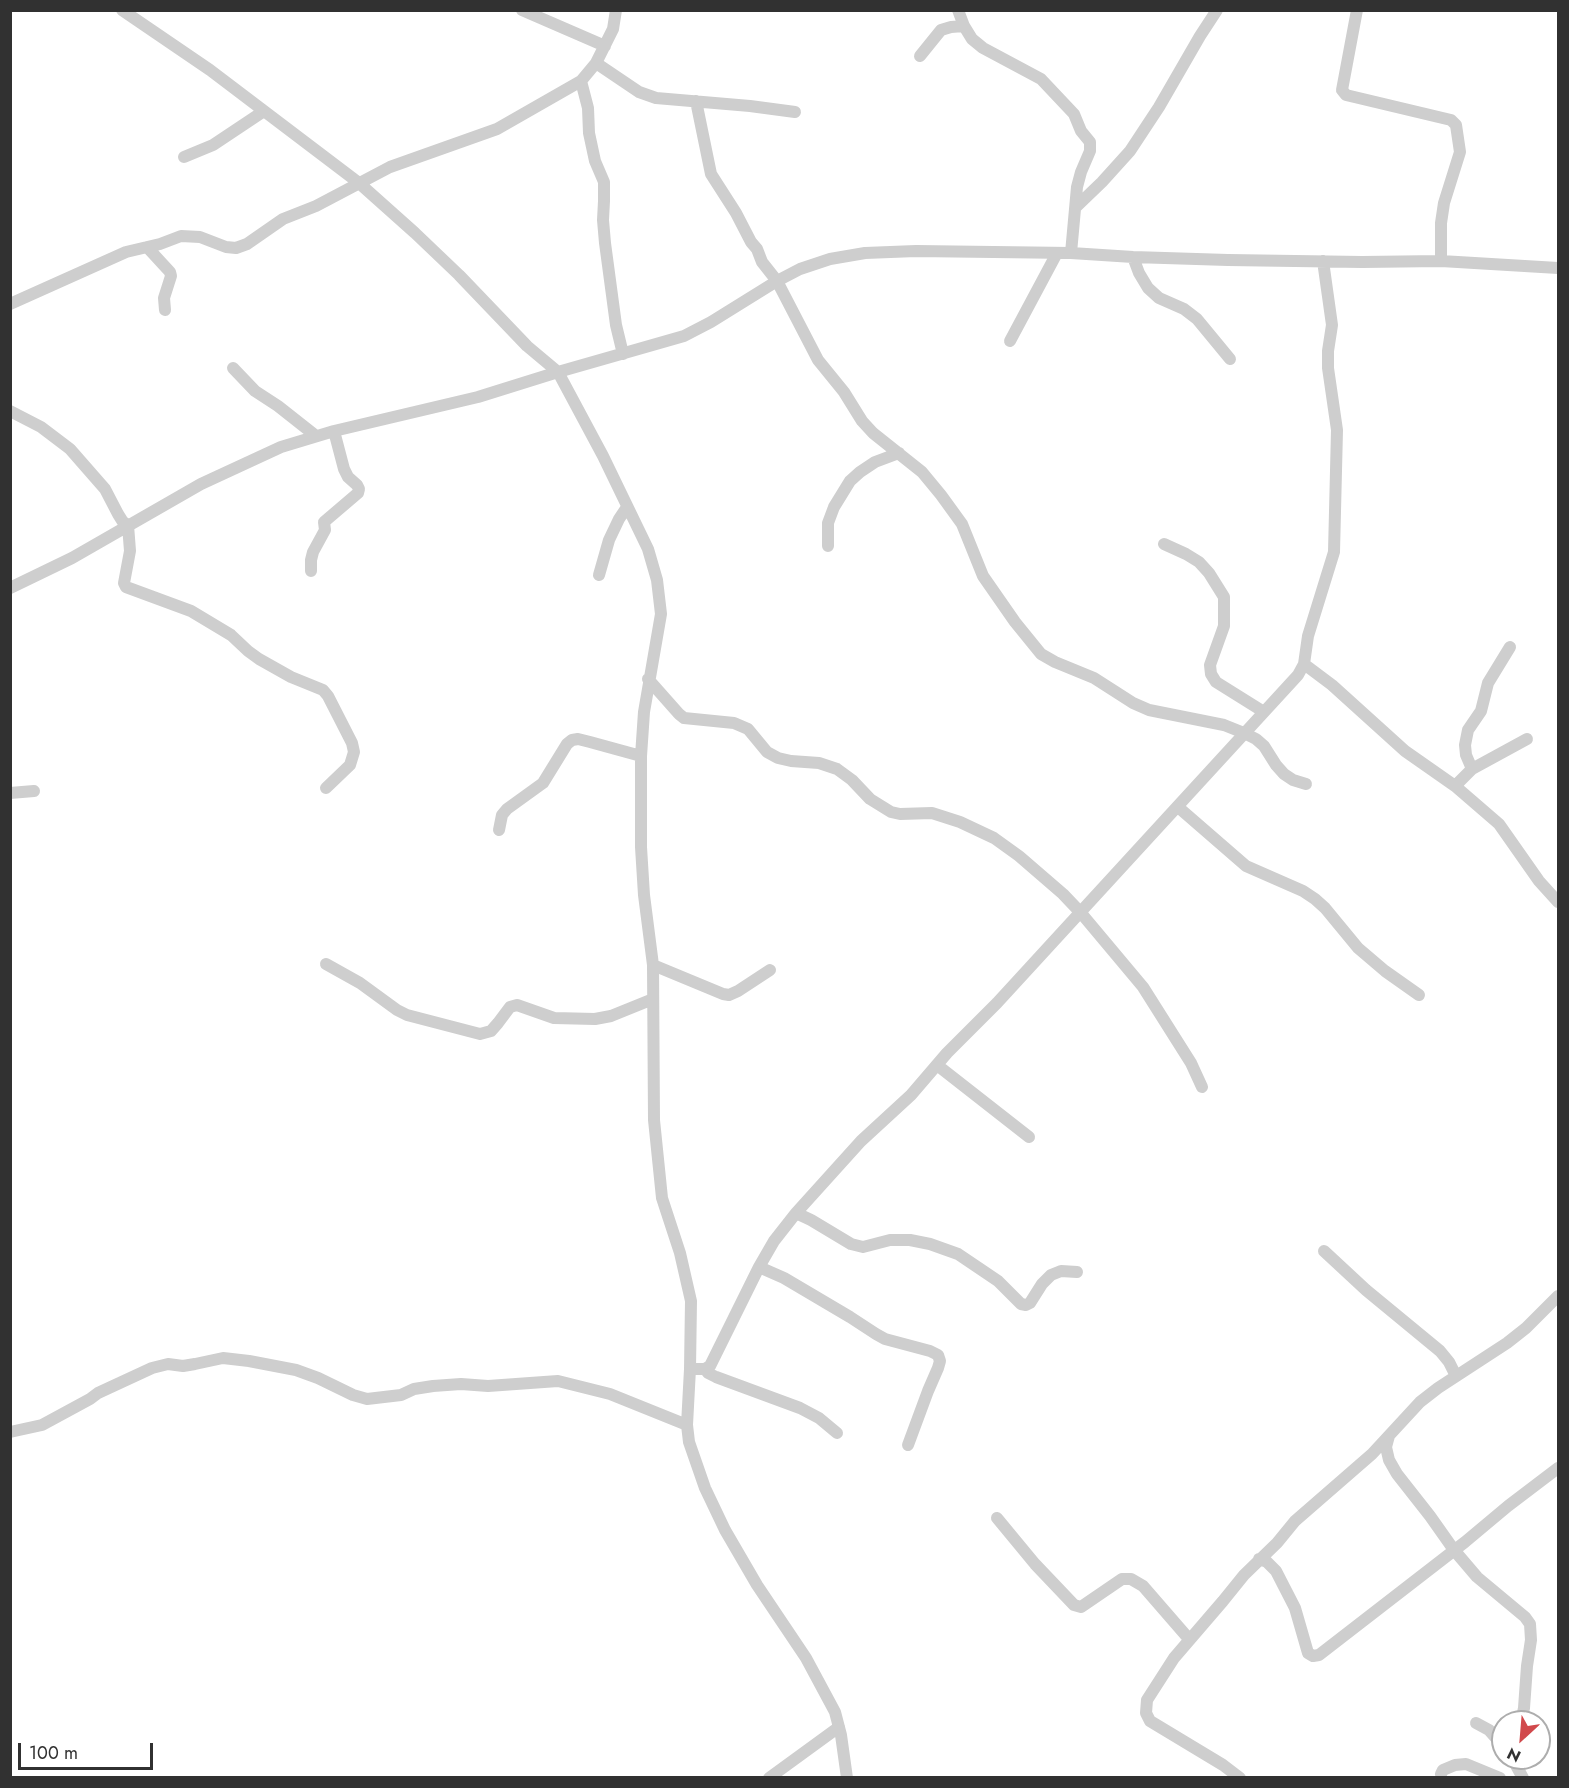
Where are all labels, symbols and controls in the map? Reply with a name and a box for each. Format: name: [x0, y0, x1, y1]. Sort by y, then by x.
north arrow: [1491, 1710, 1551, 1770]
scale bar: [21, 1731, 156, 1769]
text: 100 m: [29, 1740, 78, 1766]
text: N: [1503, 1742, 1525, 1768]

